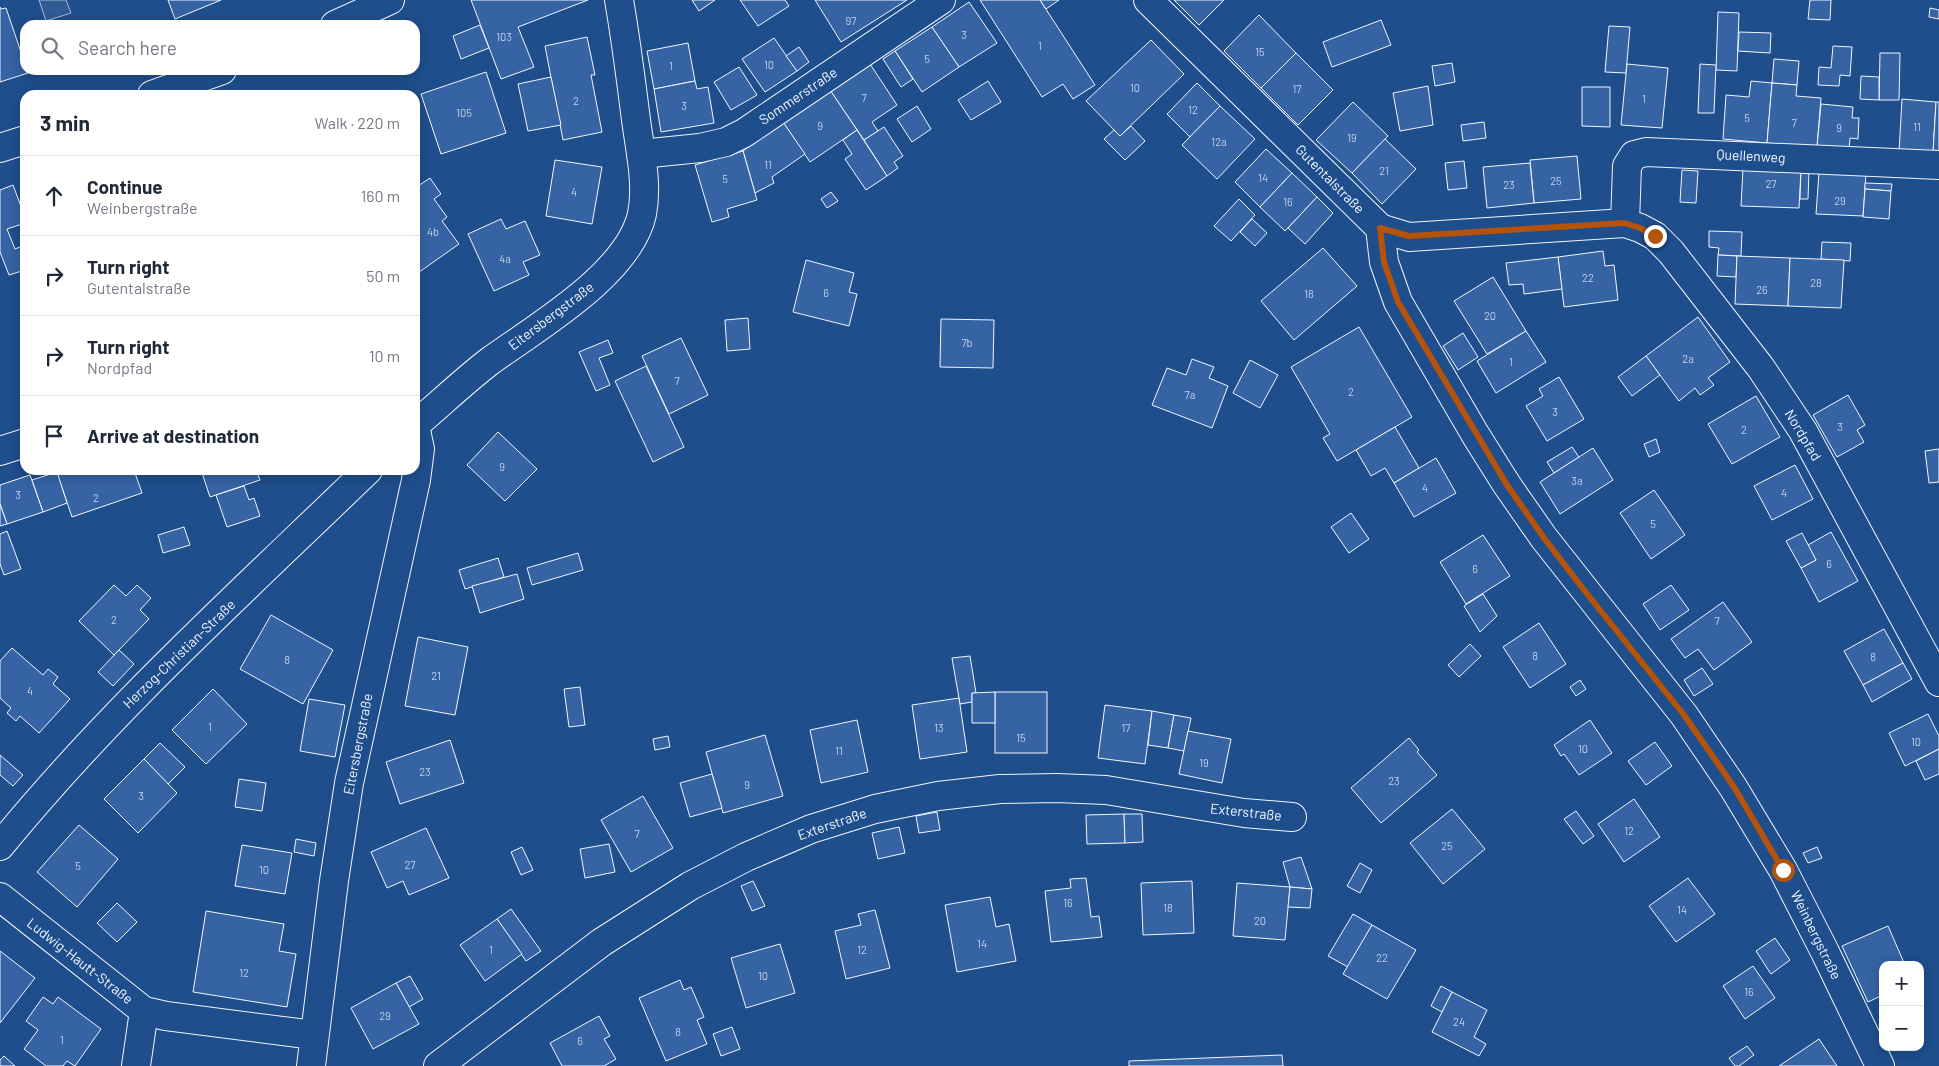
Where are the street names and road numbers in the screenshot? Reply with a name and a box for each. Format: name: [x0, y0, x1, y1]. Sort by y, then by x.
street label: Sommerstraße: [755, 63, 840, 128]
street label: Gutentalstraße: [1292, 141, 1368, 217]
street label: Quellenweg: [1716, 145, 1786, 166]
street label: Eitersbergstraße: [505, 278, 597, 353]
street label: Nordpfad: [1781, 406, 1825, 464]
street label: Herzog-Christian-Straße: [119, 596, 238, 712]
street label: Eitersbergstraße: [339, 692, 376, 796]
street label: Exterstraße: [1209, 799, 1283, 824]
street label: Exterstraße: [795, 804, 869, 843]
street label: Weinbergstraße: [1788, 888, 1845, 982]
street label: Ludwig-Hautt-Straße: [24, 914, 137, 1007]

